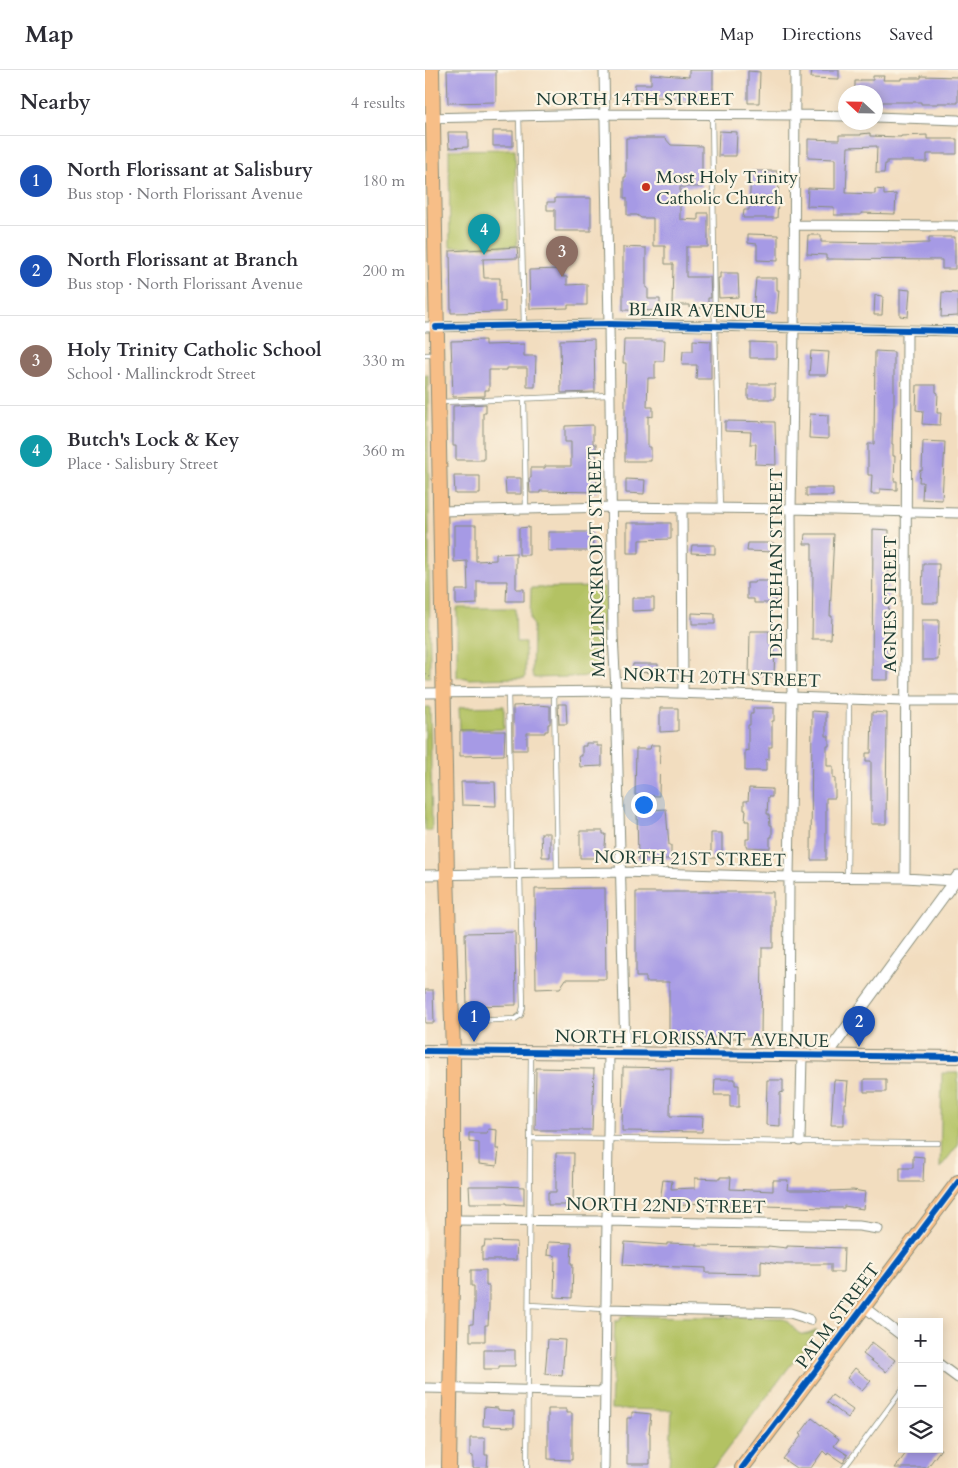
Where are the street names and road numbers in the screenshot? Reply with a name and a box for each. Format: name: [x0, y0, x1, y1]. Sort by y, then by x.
street label: NORTH 14TH STREET: [536, 87, 734, 112]
street label: BLAIR AVENUE: [628, 297, 766, 325]
street label: MALLINCKRODT STREET: [582, 446, 612, 678]
street label: DESTREHAN STREET: [764, 468, 789, 658]
street label: AGNES STREET: [878, 535, 903, 673]
street label: NORTH 20TH STREET: [623, 662, 821, 694]
street label: NORTH 21ST STREET: [594, 845, 786, 873]
street label: NORTH FLORISSANT AVENUE: [555, 1024, 829, 1054]
street label: NORTH 22ND STREET: [566, 1192, 766, 1220]
street label: PALM STREET: [790, 1258, 886, 1374]

